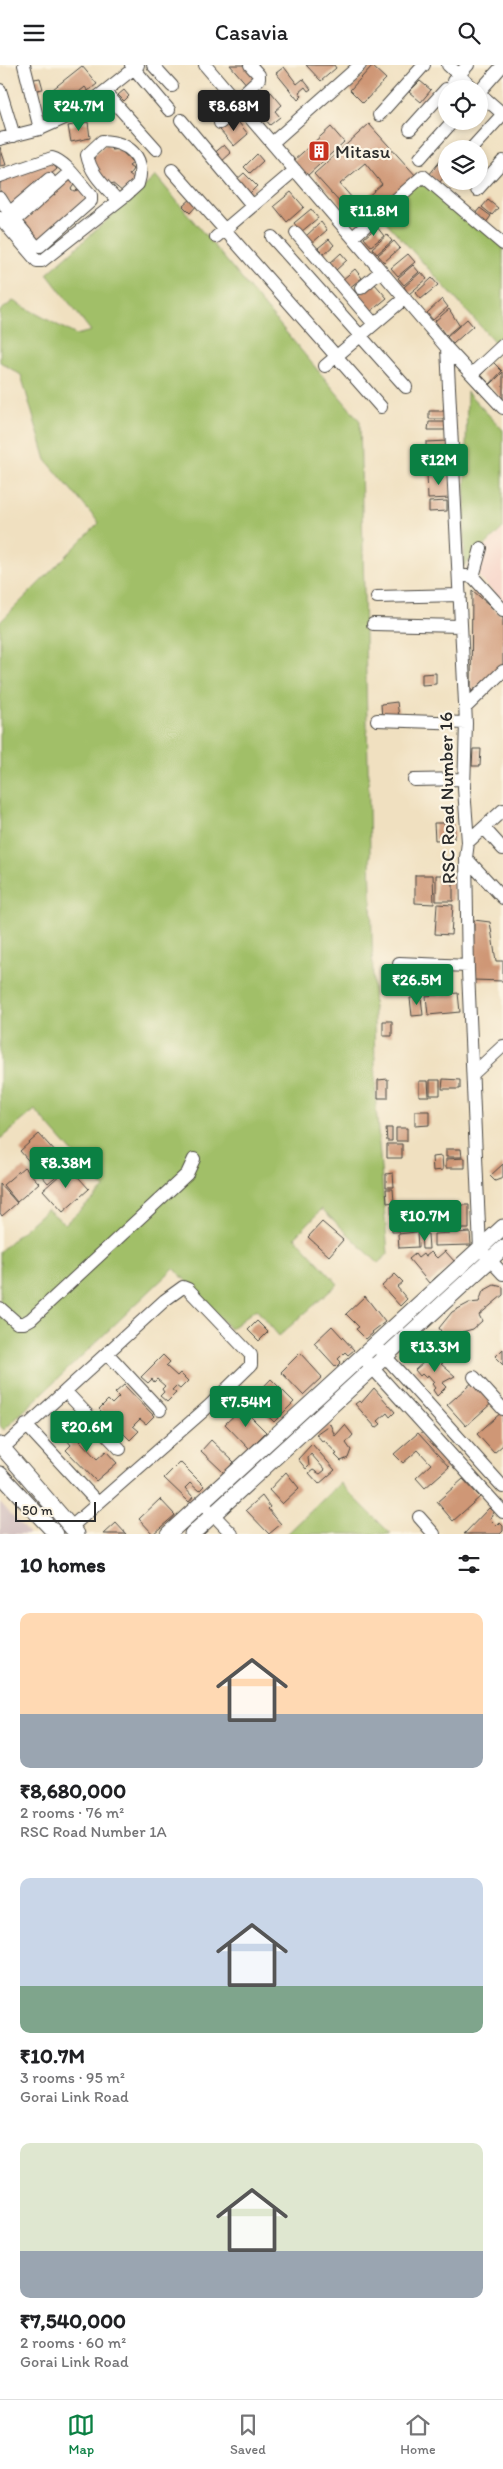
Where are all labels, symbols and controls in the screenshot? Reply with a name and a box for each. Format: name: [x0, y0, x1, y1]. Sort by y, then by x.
icon: menu: [20, 19, 48, 47]
text: Casavia: [215, 19, 288, 46]
icon: search: [455, 19, 483, 47]
map controls: [438, 80, 488, 190]
button: locate: [438, 80, 488, 130]
pin: ₹24.7M: [38, 89, 120, 132]
pin: ₹8.68M: [193, 89, 275, 132]
text: ₹24.7M: [54, 96, 104, 115]
text: ₹8.68M: [209, 96, 259, 115]
building icon: Mitasu: [307, 139, 331, 163]
place label: Mitasu: [335, 140, 391, 163]
button: layers: [438, 140, 488, 190]
pin: ₹11.8M: [333, 195, 415, 237]
text: ₹11.8M: [350, 201, 398, 220]
pin: ₹12M: [409, 443, 469, 486]
text: ₹12M: [421, 450, 457, 469]
street label: RSC Road Number 16: [434, 712, 460, 884]
pin: ₹26.5M: [376, 963, 458, 1006]
text: ₹26.5M: [392, 970, 442, 989]
pin: ₹8.38M: [25, 1147, 107, 1189]
text: ₹8.38M: [41, 1153, 91, 1172]
pin: ₹10.7M: [384, 1199, 466, 1242]
text: ₹10.7M: [400, 1206, 450, 1225]
pin: ₹13.3M: [394, 1331, 476, 1373]
text: ₹13.3M: [410, 1337, 460, 1356]
pin: ₹7.54M: [205, 1385, 287, 1428]
text: ₹7.54M: [221, 1392, 271, 1411]
pin: ₹20.6M: [46, 1411, 128, 1453]
text: ₹20.6M: [61, 1417, 113, 1436]
scale bar: [15, 1499, 96, 1522]
text: 50 m: [22, 1502, 53, 1519]
icon: filters: [455, 1550, 483, 1578]
text: 10 homes: [20, 1552, 106, 1577]
icon: home: [207, 1645, 297, 1735]
text: ₹8,680,000: [20, 1778, 126, 1803]
text: 2 rooms · 76 m²: [20, 1803, 124, 1822]
text: RSC Road Number 1A: [20, 1822, 167, 1841]
icon: home: [207, 1910, 297, 2000]
text: ₹10.7M: [20, 2043, 85, 2068]
text: 3 rooms · 95 m²: [20, 2068, 125, 2087]
text: Gorai Link Road: [20, 2087, 129, 2106]
icon: home: [207, 2175, 297, 2265]
text: ₹7,540,000: [20, 2308, 126, 2333]
text: 2 rooms · 60 m²: [20, 2333, 126, 2352]
text: Gorai Link Road: [20, 2352, 129, 2371]
tab: Map: [67, 2411, 95, 2458]
tab: Saved: [230, 2411, 266, 2458]
tab: Home: [400, 2411, 436, 2458]

